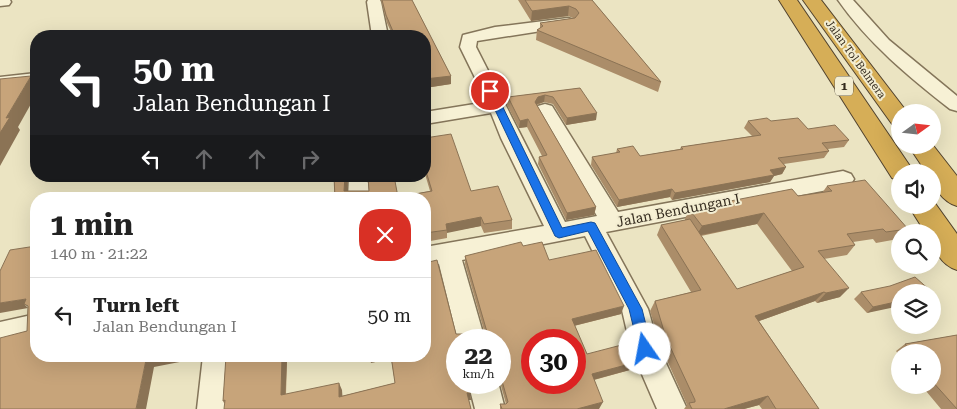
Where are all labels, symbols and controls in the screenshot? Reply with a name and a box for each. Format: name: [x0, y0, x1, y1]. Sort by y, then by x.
street label: Jalan Tol Belmera: [823, 17, 888, 101]
text: 50 m: [133, 49, 215, 90]
icon: left: [50, 50, 115, 115]
pin: [469, 70, 511, 112]
road number: 1: [835, 76, 853, 95]
icon: arrive: [476, 77, 504, 105]
text: Jalan Bendungan I: [133, 91, 331, 116]
north arrow: [891, 104, 941, 154]
map controls: [891, 104, 941, 394]
icon: left: [137, 145, 165, 173]
icon: ahead: [190, 145, 218, 173]
icon: ahead: [243, 145, 271, 173]
icon: right: [296, 145, 324, 173]
button: sound: [891, 164, 941, 214]
street label: Jalan Bendungan I: [615, 190, 741, 230]
text: 1 min: [50, 207, 133, 242]
button: close: [359, 209, 411, 261]
button: search: [891, 224, 941, 274]
text: 140 m · 21:22: [50, 244, 148, 263]
button: layers: [891, 284, 941, 334]
text: Turn left: [93, 294, 179, 317]
icon: left: [50, 301, 78, 329]
text: 50 m: [368, 304, 411, 327]
text: Jalan Bendungan I: [93, 317, 237, 336]
position arrow: [618, 322, 670, 374]
speed limit sign: 30: [521, 329, 586, 394]
text: 22: [464, 341, 493, 370]
button: +: [891, 344, 941, 394]
text: km/h: [462, 367, 495, 381]

